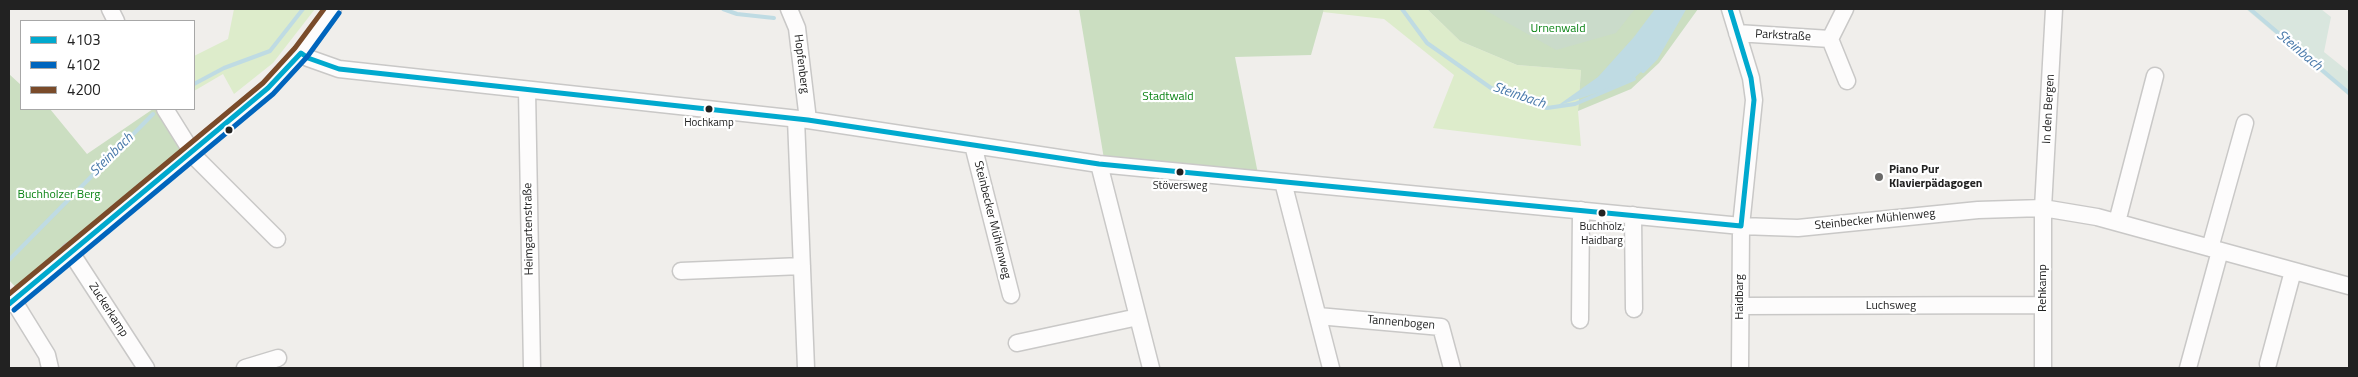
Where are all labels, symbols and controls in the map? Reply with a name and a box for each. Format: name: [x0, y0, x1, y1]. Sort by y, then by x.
legend: [20, 20, 195, 110]
park label: Urnenwald: [1531, 22, 1585, 36]
street label: Parkstraße: [1755, 27, 1811, 45]
water label: Steinbach: [2273, 27, 2325, 75]
text: 4103: [67, 28, 101, 51]
street label: Hopfenberg: [790, 34, 812, 94]
text: 4102: [67, 53, 101, 76]
street label: In den Bergen: [2040, 74, 2058, 144]
text: 4200: [67, 78, 101, 101]
water label: Steinbach: [1491, 79, 1547, 113]
park label: Stadtwald: [1142, 90, 1194, 104]
marker: Hochkamp: [704, 104, 714, 114]
place label: Hochkamp: [684, 116, 734, 130]
unlabelled marker: [224, 125, 234, 135]
water label: Steinbach: [87, 130, 137, 180]
street label: Steinbecker Mühlenweg: [970, 159, 1014, 281]
place label: Piano Pur Klavierpädagogen: [1889, 163, 1982, 191]
marker: Stöversweg: [1175, 167, 1185, 177]
marker: Piano Pur Klavierpädagogen: [1873, 171, 1885, 183]
place label: Stöversweg: [1153, 179, 1207, 193]
street label: Heimgartenstraße: [521, 183, 537, 275]
park label: Buchholzer Berg: [18, 188, 100, 202]
street label: Steinbecker Mühlenweg: [1814, 207, 1936, 233]
marker: Buchholz, Haidbarg: [1597, 208, 1607, 218]
place label: Buchholz, Haidbarg: [1579, 220, 1625, 246]
street label: Rehkamp: [2036, 264, 2050, 312]
street label: Haidbarg: [1733, 274, 1747, 320]
street label: Zuckerkamp: [85, 280, 131, 340]
street label: Luchsweg: [1866, 299, 1916, 313]
street label: Tannenbogen: [1367, 313, 1435, 333]

